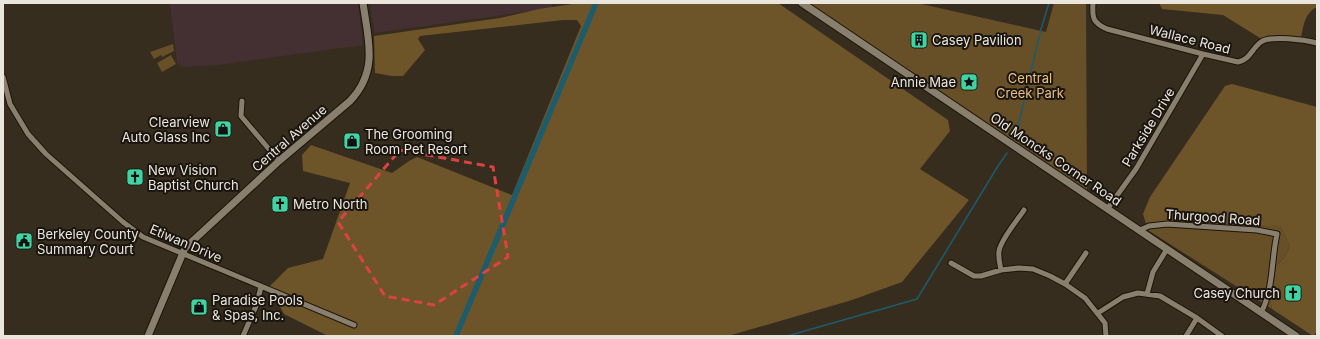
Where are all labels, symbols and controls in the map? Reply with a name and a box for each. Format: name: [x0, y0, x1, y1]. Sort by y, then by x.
street label: Wallace Road: [1148, 21, 1232, 57]
building icon: Casey Pavilion: [909, 30, 929, 50]
place label: Casey Pavilion: [932, 32, 1022, 48]
park label: Central Creek Park: [996, 70, 1064, 101]
place icon: Annie Mae: [959, 72, 979, 92]
place label: Annie Mae: [891, 74, 956, 90]
street label: Parkside Drive: [1118, 85, 1178, 169]
street label: Central Avenue: [248, 101, 330, 175]
street label: Old Moncks Corner Road: [987, 109, 1125, 209]
place label: Clearview Auto Glass Inc: [122, 114, 210, 145]
shop icon: Clearview Auto Glass Inc: [213, 119, 233, 139]
place label: The Grooming Room Pet Resort: [365, 126, 467, 157]
shop icon: The Grooming Room Pet Resort: [342, 131, 362, 151]
place label: New Vision Baptist Church: [148, 162, 239, 193]
church icon: New Vision Baptist Church: [125, 167, 145, 187]
church icon: Metro North: [270, 194, 290, 214]
place label: Metro North: [293, 196, 367, 212]
street label: Thurgood Road: [1165, 206, 1261, 228]
street label: Etiwan Drive: [148, 221, 224, 265]
place label: Berkeley County Summary Court: [37, 226, 139, 257]
public building icon: Berkeley County Summary Court: [14, 231, 34, 251]
church icon: Casey Church: [1283, 283, 1303, 303]
place label: Casey Church: [1193, 285, 1280, 301]
place label: Paradise Pools & Spas, Inc.: [212, 292, 303, 323]
shop icon: Paradise Pools & Spas, Inc.: [189, 297, 209, 317]

